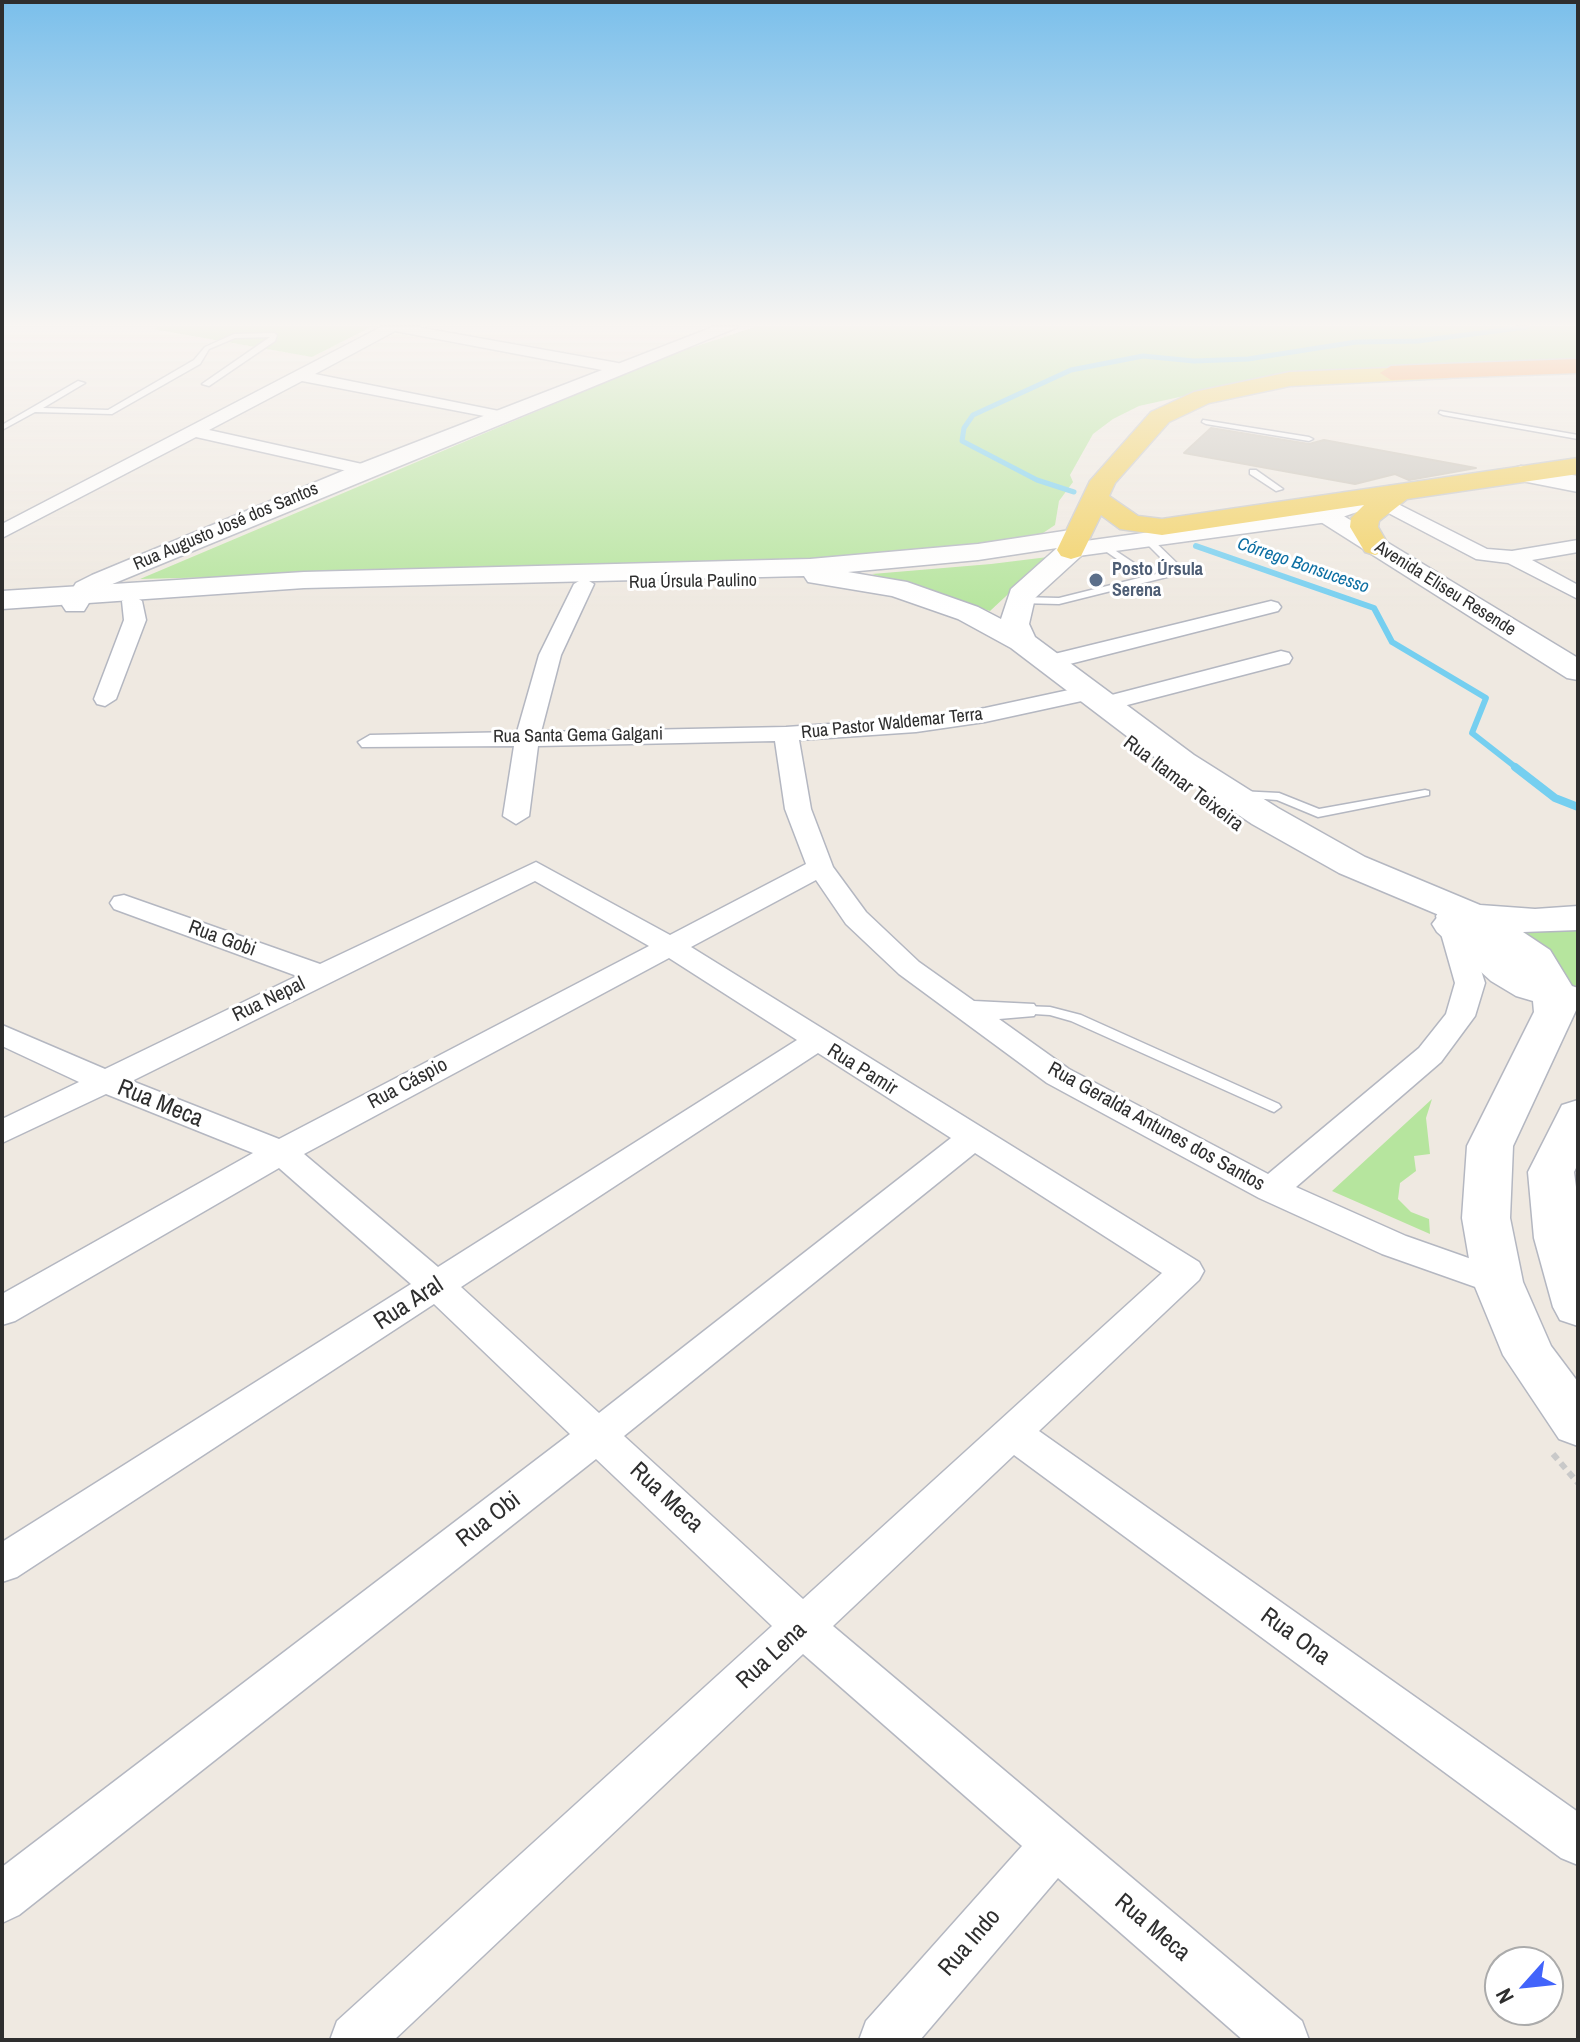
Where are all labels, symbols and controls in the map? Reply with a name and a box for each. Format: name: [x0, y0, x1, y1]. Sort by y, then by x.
street label: Rua Augusto José dos Santos: [130, 478, 322, 576]
water label: Córrego Bonsucesso: [1234, 533, 1372, 599]
street label: Avenida Eliseu Resende: [1370, 537, 1520, 641]
place label: Posto Úrsula Serena: [1112, 559, 1203, 602]
street label: Rua Úrsula Paulino: [629, 570, 757, 594]
marker: Posto Úrsula Serena: [1087, 571, 1105, 589]
street label: Rua Pastor Waldemar Terra: [800, 704, 984, 744]
street label: Rua Santa Gema Galgani: [493, 724, 663, 748]
street label: Rua Itamar Teixeira: [1118, 731, 1248, 837]
street label: Rua Gobi: [185, 916, 259, 962]
street label: Rua Nepal: [229, 972, 309, 1028]
street label: Rua Pamir: [822, 1039, 902, 1101]
street label: Rua Cáspio: [364, 1053, 452, 1115]
street label: Rua Geralda Antunes dos Santos: [1043, 1057, 1269, 1197]
street label: Rua Meca: [113, 1074, 207, 1134]
street label: Rua Aral: [369, 1271, 449, 1337]
street label: Rua Meca: [623, 1457, 709, 1539]
street label: Rua Obi: [451, 1486, 527, 1554]
street label: Rua Ona: [1255, 1602, 1335, 1672]
street label: Rua Lena: [731, 1616, 813, 1696]
street label: Rua Meca: [1108, 1888, 1196, 1968]
street label: Rua Indo: [933, 1903, 1007, 1983]
north arrow: [1484, 1946, 1564, 2026]
text: N: [1488, 1983, 1521, 2009]

